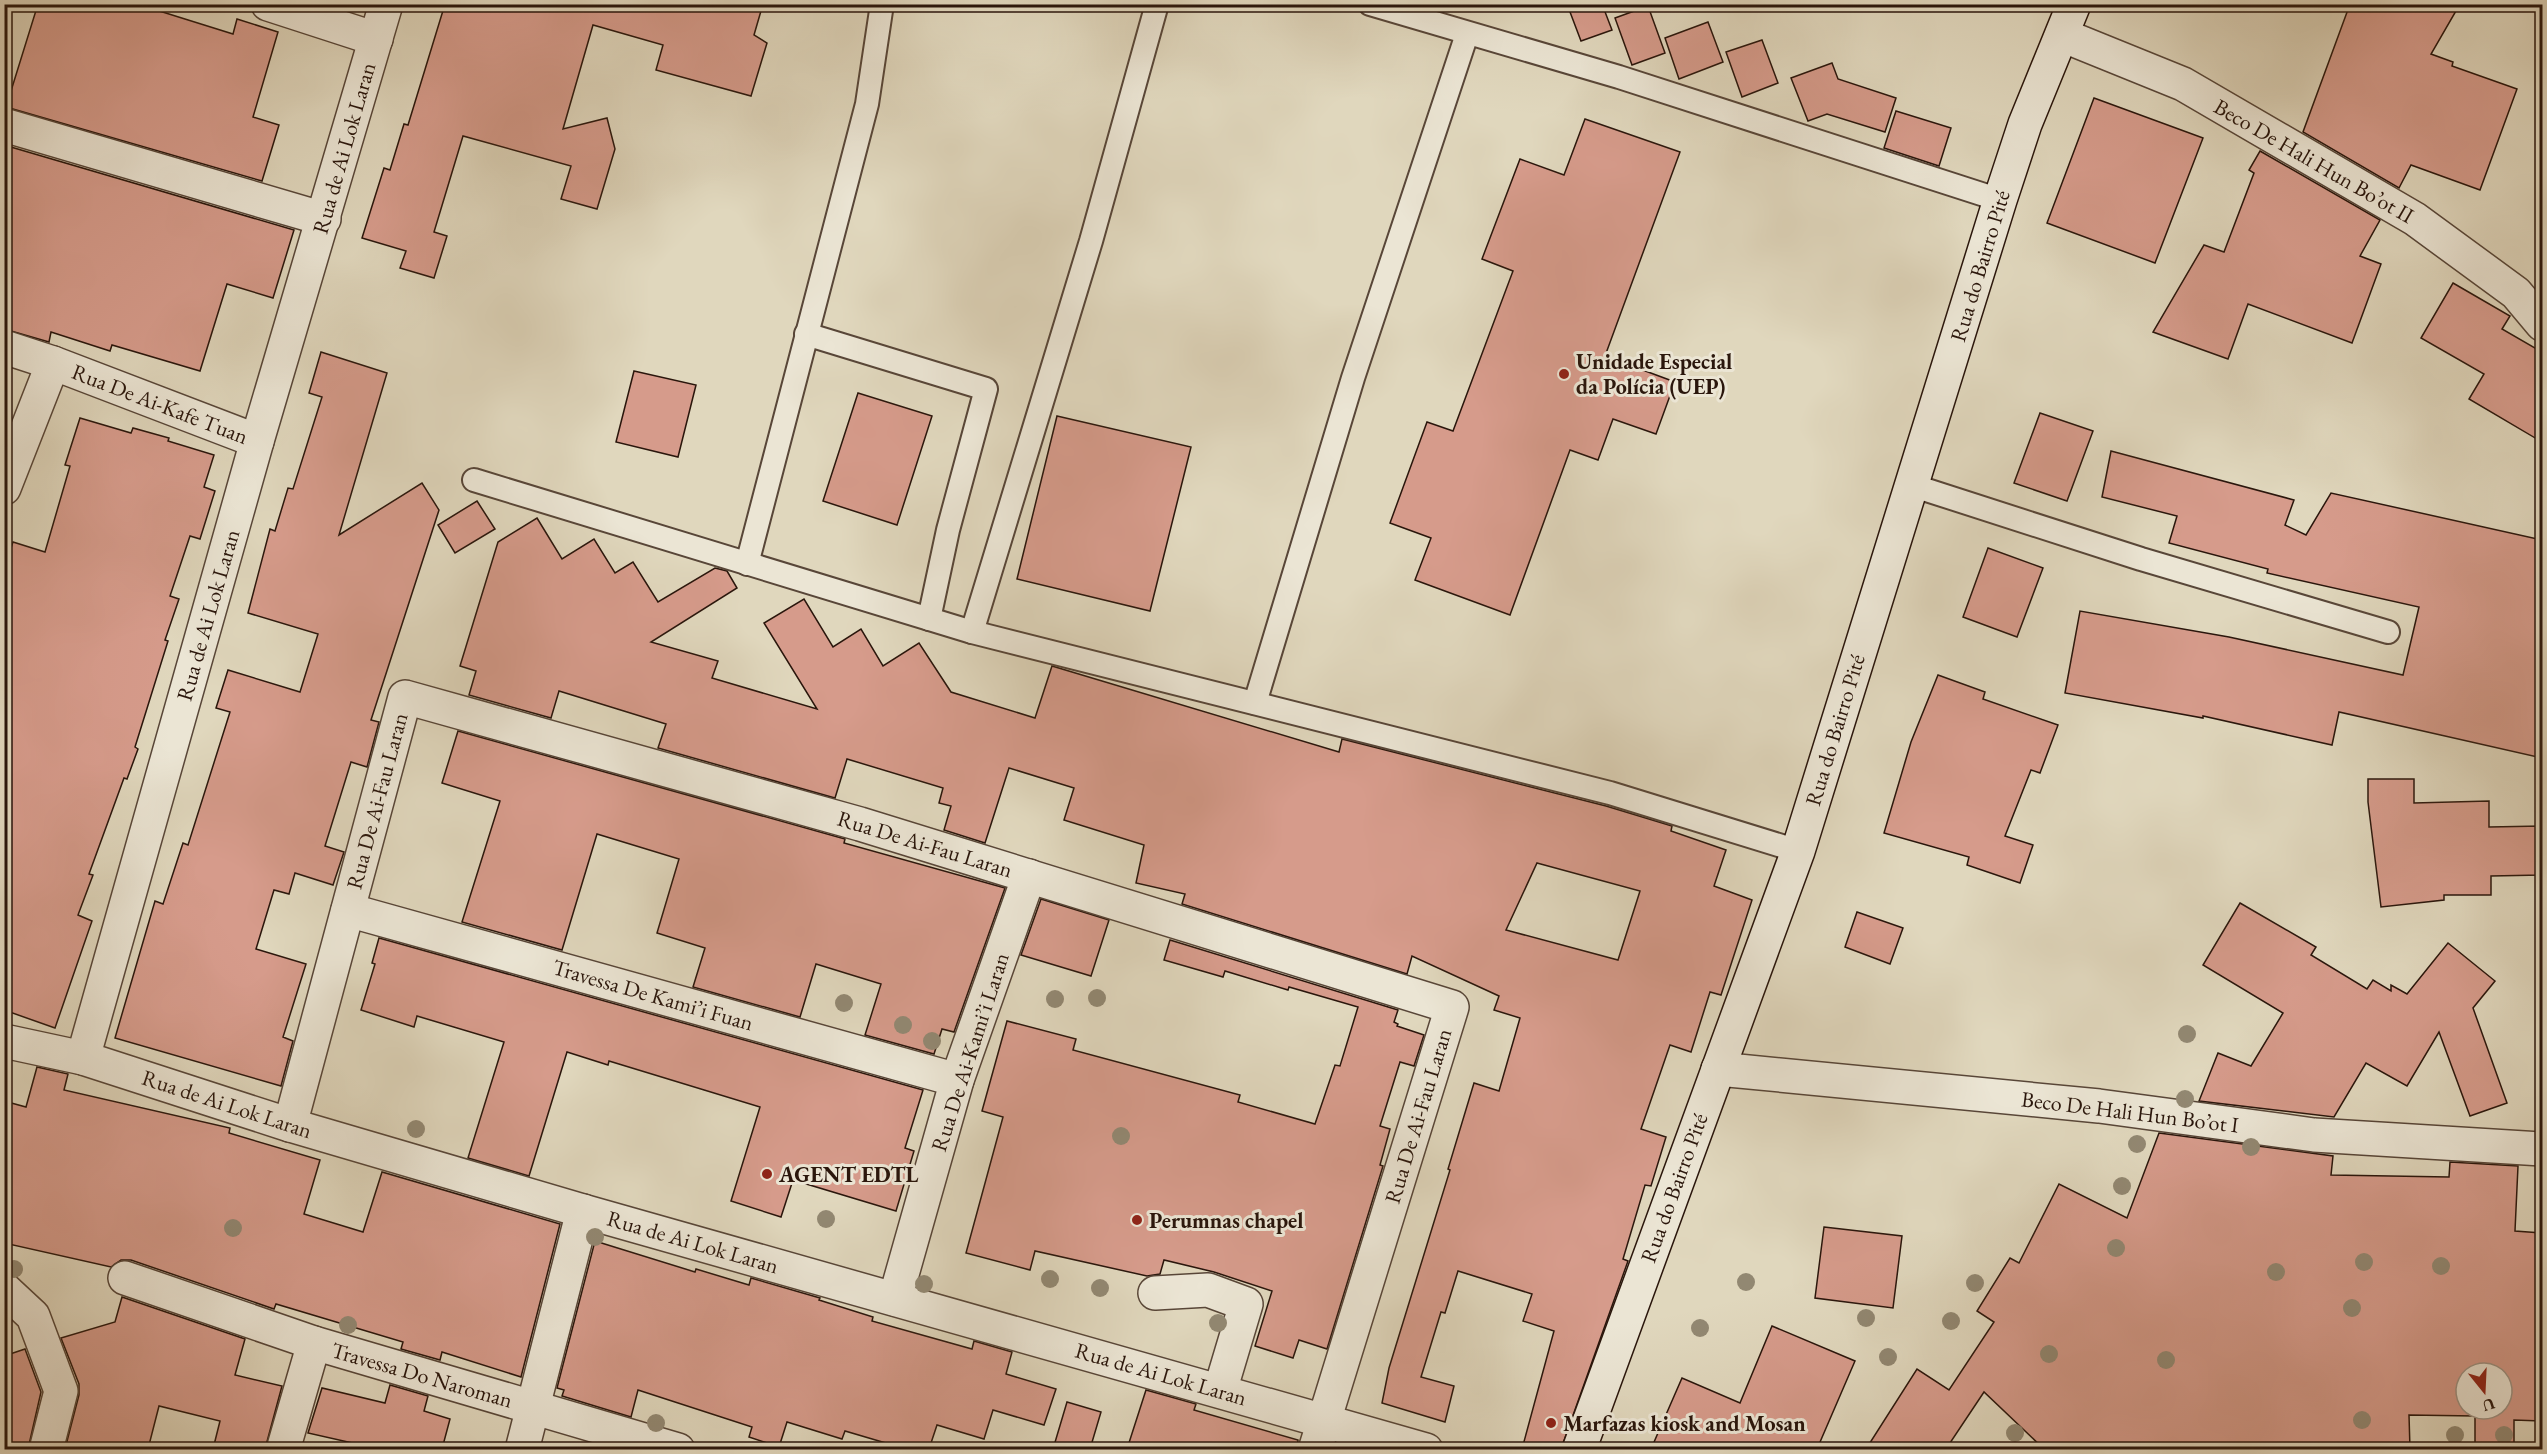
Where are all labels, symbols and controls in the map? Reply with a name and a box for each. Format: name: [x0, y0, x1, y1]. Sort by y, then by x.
street label: Rua de Ai Lok Laran: [306, 59, 382, 237]
street label: Beco De Hali Hun Bo’ot II: [2209, 92, 2420, 230]
street label: Rua do Bairro Pité: [1943, 186, 2017, 345]
place label: Unidade Especial da Polícia (UEP): [1576, 347, 1732, 401]
street label: Rua De Ai-Kafe Tuan: [68, 357, 253, 451]
marker: Unidade Especial da Polícia (UEP): [1557, 367, 1571, 381]
street label: Rua de Ai Lok Laran: [170, 526, 246, 704]
street label: Rua do Bairro Pité: [1798, 650, 1872, 809]
street label: Rua De Ai-Fau Laran: [340, 709, 415, 892]
street label: Rua De Ai-Fau Laran: [834, 804, 1016, 884]
street label: Rua De Ai-Kami’i Laran: [924, 949, 1016, 1155]
street label: Travessa De Kami’i Fuan: [549, 952, 757, 1038]
street label: Rua De Ai-Fau Laran: [1378, 1025, 1458, 1207]
street label: Rua de Ai Lok Laran: [138, 1063, 316, 1145]
street label: Beco De Hali Hun Bo’ot I: [2020, 1084, 2241, 1140]
street label: Rua do Bairro Pité: [1634, 1109, 1715, 1267]
place label: AGENT EDTL: [778, 1160, 918, 1189]
marker: AGENT EDTL: [760, 1167, 774, 1181]
street label: Rua de Ai Lok Laran: [604, 1204, 782, 1280]
place label: Perumnas chapel: [1149, 1206, 1303, 1235]
marker: Perumnas chapel: [1130, 1213, 1144, 1227]
street label: Travessa Do Naroman: [328, 1335, 516, 1415]
street label: Rua de Ai Lok Laran: [1072, 1336, 1250, 1412]
north arrow: [2454, 1361, 2514, 1421]
text: U: [2479, 1393, 2497, 1417]
place label: Marfazas kiosk and Mosan: [1563, 1409, 1806, 1438]
marker: Marfazas kiosk and Mosan: [1544, 1416, 1558, 1430]

